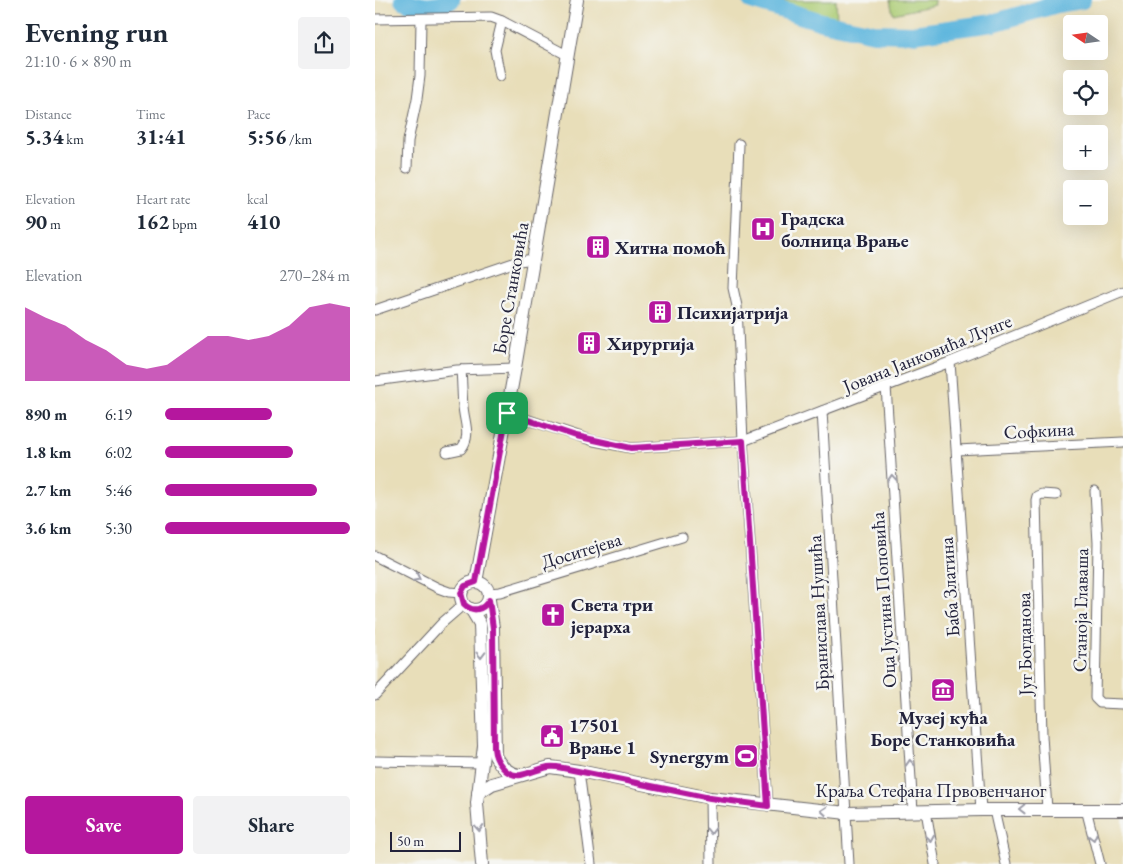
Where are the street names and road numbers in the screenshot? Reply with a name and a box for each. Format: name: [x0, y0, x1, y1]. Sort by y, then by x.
street label: Боре Станковића: [487, 220, 535, 356]
street label: Јована Јанковића Лунге: [837, 308, 1015, 400]
street label: Софкина: [1003, 416, 1075, 445]
street label: Оца Јустина Поповића: [865, 511, 902, 689]
street label: Доситејева: [538, 526, 625, 575]
street label: Бранислава Нушића: [802, 534, 835, 691]
street label: Баба Златина: [934, 536, 965, 638]
street label: Станоја Главаша: [1067, 547, 1094, 672]
street label: Југ Богданова: [1011, 592, 1038, 698]
street label: Краља Стефана Првовенчаног: [815, 778, 1047, 803]

